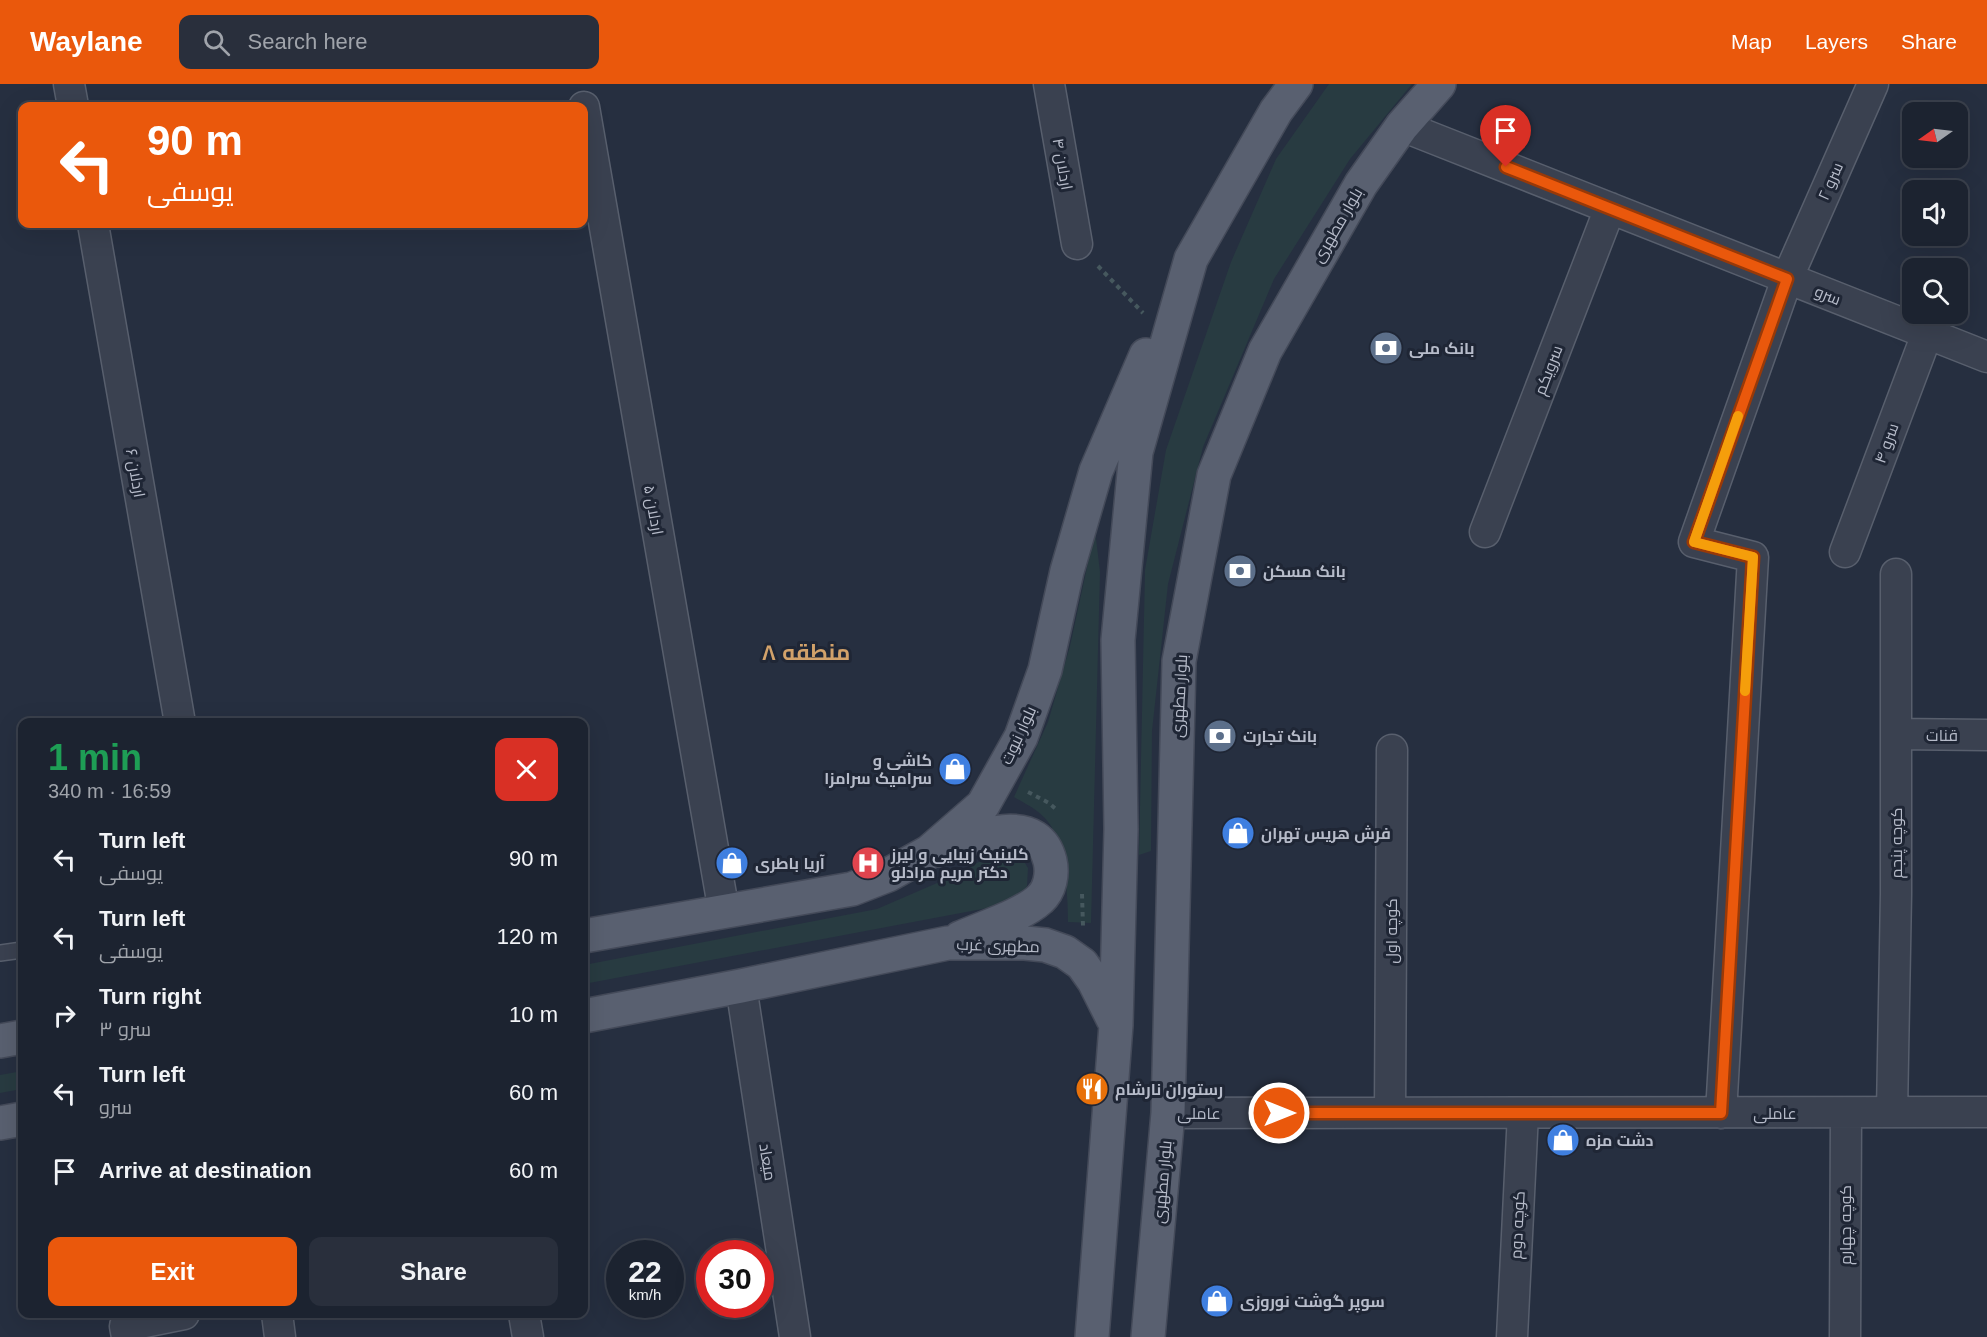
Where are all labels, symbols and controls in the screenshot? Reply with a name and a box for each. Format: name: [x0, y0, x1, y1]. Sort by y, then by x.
search box: [179, 15, 599, 69]
text: Waylane: [30, 26, 143, 57]
icon: search: [200, 26, 233, 59]
text: Search here: [248, 29, 367, 54]
text: Map: [1731, 30, 1772, 53]
text: Layers: [1805, 30, 1868, 53]
text: Share: [1901, 30, 1957, 53]
north arrow: [1902, 102, 1968, 168]
map controls: [1902, 102, 1968, 324]
pin: [1480, 105, 1531, 167]
icon: arrive: [1489, 114, 1522, 147]
text: 90 m: [147, 117, 243, 164]
icon: left: [48, 126, 126, 204]
street label: اردلان ۴: [1048, 137, 1075, 192]
street label: سرو ۲: [1815, 160, 1847, 203]
text: یوسفی: [147, 177, 233, 207]
button: sound: [1902, 180, 1968, 246]
street label: بلوار مطهری: [1309, 185, 1367, 267]
button: search: [1902, 258, 1968, 324]
street label: سرو: [1812, 283, 1843, 309]
bank icon: بانک ملی: [1368, 330, 1404, 366]
place label: بانک ملی: [1409, 340, 1474, 358]
street label: سرویکم: [1531, 343, 1568, 398]
street label: سرو ۴: [1871, 421, 1903, 466]
street label: اردلان ۶: [121, 447, 148, 499]
street label: اردلان ۵: [639, 484, 666, 537]
bank icon: بانک مسکن: [1222, 553, 1258, 589]
place label: بانک مسکن: [1263, 563, 1346, 581]
district label: منطقه ۸: [762, 640, 850, 665]
street label: بلوار مطهری: [1169, 654, 1192, 738]
street label: بلوار نبوت: [998, 703, 1040, 767]
bank icon: بانک تجارت: [1202, 718, 1238, 754]
street label: قنات: [1926, 727, 1958, 744]
place label: بانک تجارت: [1243, 728, 1317, 746]
text: 1 min: [48, 737, 142, 778]
button: close: [495, 738, 558, 801]
shop icon: کاشی و سرامیک سرامزا: [937, 751, 973, 787]
place label: کاشی و سرامیک سرامزا: [824, 752, 932, 788]
text: 340 m · 16:59: [48, 780, 171, 802]
street label: کوچه پنجم: [1888, 808, 1908, 879]
shop icon: فرش هریس تهران: [1220, 815, 1256, 851]
place label: فرش هریس تهران: [1261, 825, 1391, 843]
text: Turn left: [99, 828, 185, 853]
icon: left: [48, 843, 81, 876]
shop icon: آریا باطری: [714, 845, 750, 881]
hospital icon: کلینیک زیبایی و لیرز دکتر مریم مرادلو: [850, 845, 886, 881]
text: 90 m: [509, 846, 558, 871]
place label: کلینیک زیبایی و لیرز دکتر مریم مرادلو: [890, 846, 1029, 884]
place label: آریا باطری: [755, 854, 825, 873]
text: یوسفی: [99, 862, 163, 884]
street label: کوچه اول: [1383, 898, 1403, 964]
text: Turn left: [99, 906, 185, 931]
icon: left: [48, 921, 81, 954]
text: 120 m: [497, 924, 558, 949]
street label: مطهری غرب: [956, 936, 1040, 957]
text: یوسفی: [99, 940, 163, 962]
text: Turn right: [99, 984, 201, 1009]
icon: right: [48, 999, 81, 1032]
text: 10 m: [509, 1002, 558, 1027]
text: سرو ۳: [99, 1018, 151, 1040]
text: Turn left: [99, 1062, 185, 1087]
restaurant icon: رستوران نارشام: [1074, 1071, 1110, 1107]
icon: left: [48, 1077, 81, 1110]
text: 60 m: [509, 1080, 558, 1105]
place label: رستوران نارشام: [1115, 1081, 1223, 1101]
position arrow: [1247, 1081, 1311, 1145]
text: سرو: [99, 1096, 132, 1118]
street label: عاملی: [1177, 1105, 1221, 1124]
street label: عاملی: [1753, 1105, 1797, 1124]
shop icon: دشت مزه: [1545, 1122, 1581, 1158]
place label: دشت مزه: [1586, 1132, 1653, 1150]
street label: بلوار مطهری: [1150, 1140, 1177, 1224]
street label: میعاد: [755, 1142, 779, 1182]
icon: arrive: [48, 1155, 81, 1188]
text: Arrive at destination: [99, 1158, 312, 1183]
text: 60 m: [509, 1158, 558, 1183]
street label: کوچه چهارم: [1837, 1185, 1857, 1265]
street label: کوچه دوم: [1507, 1190, 1531, 1260]
button: Exit: [48, 1237, 297, 1306]
button: Share: [309, 1237, 558, 1306]
speed limit sign: 30: [696, 1240, 774, 1318]
text: 22: [628, 1255, 662, 1288]
shop icon: سوپر گوشت نوروزی: [1199, 1283, 1235, 1319]
text: km/h: [629, 1286, 661, 1303]
place label: سوپر گوشت نوروزی: [1240, 1293, 1385, 1313]

